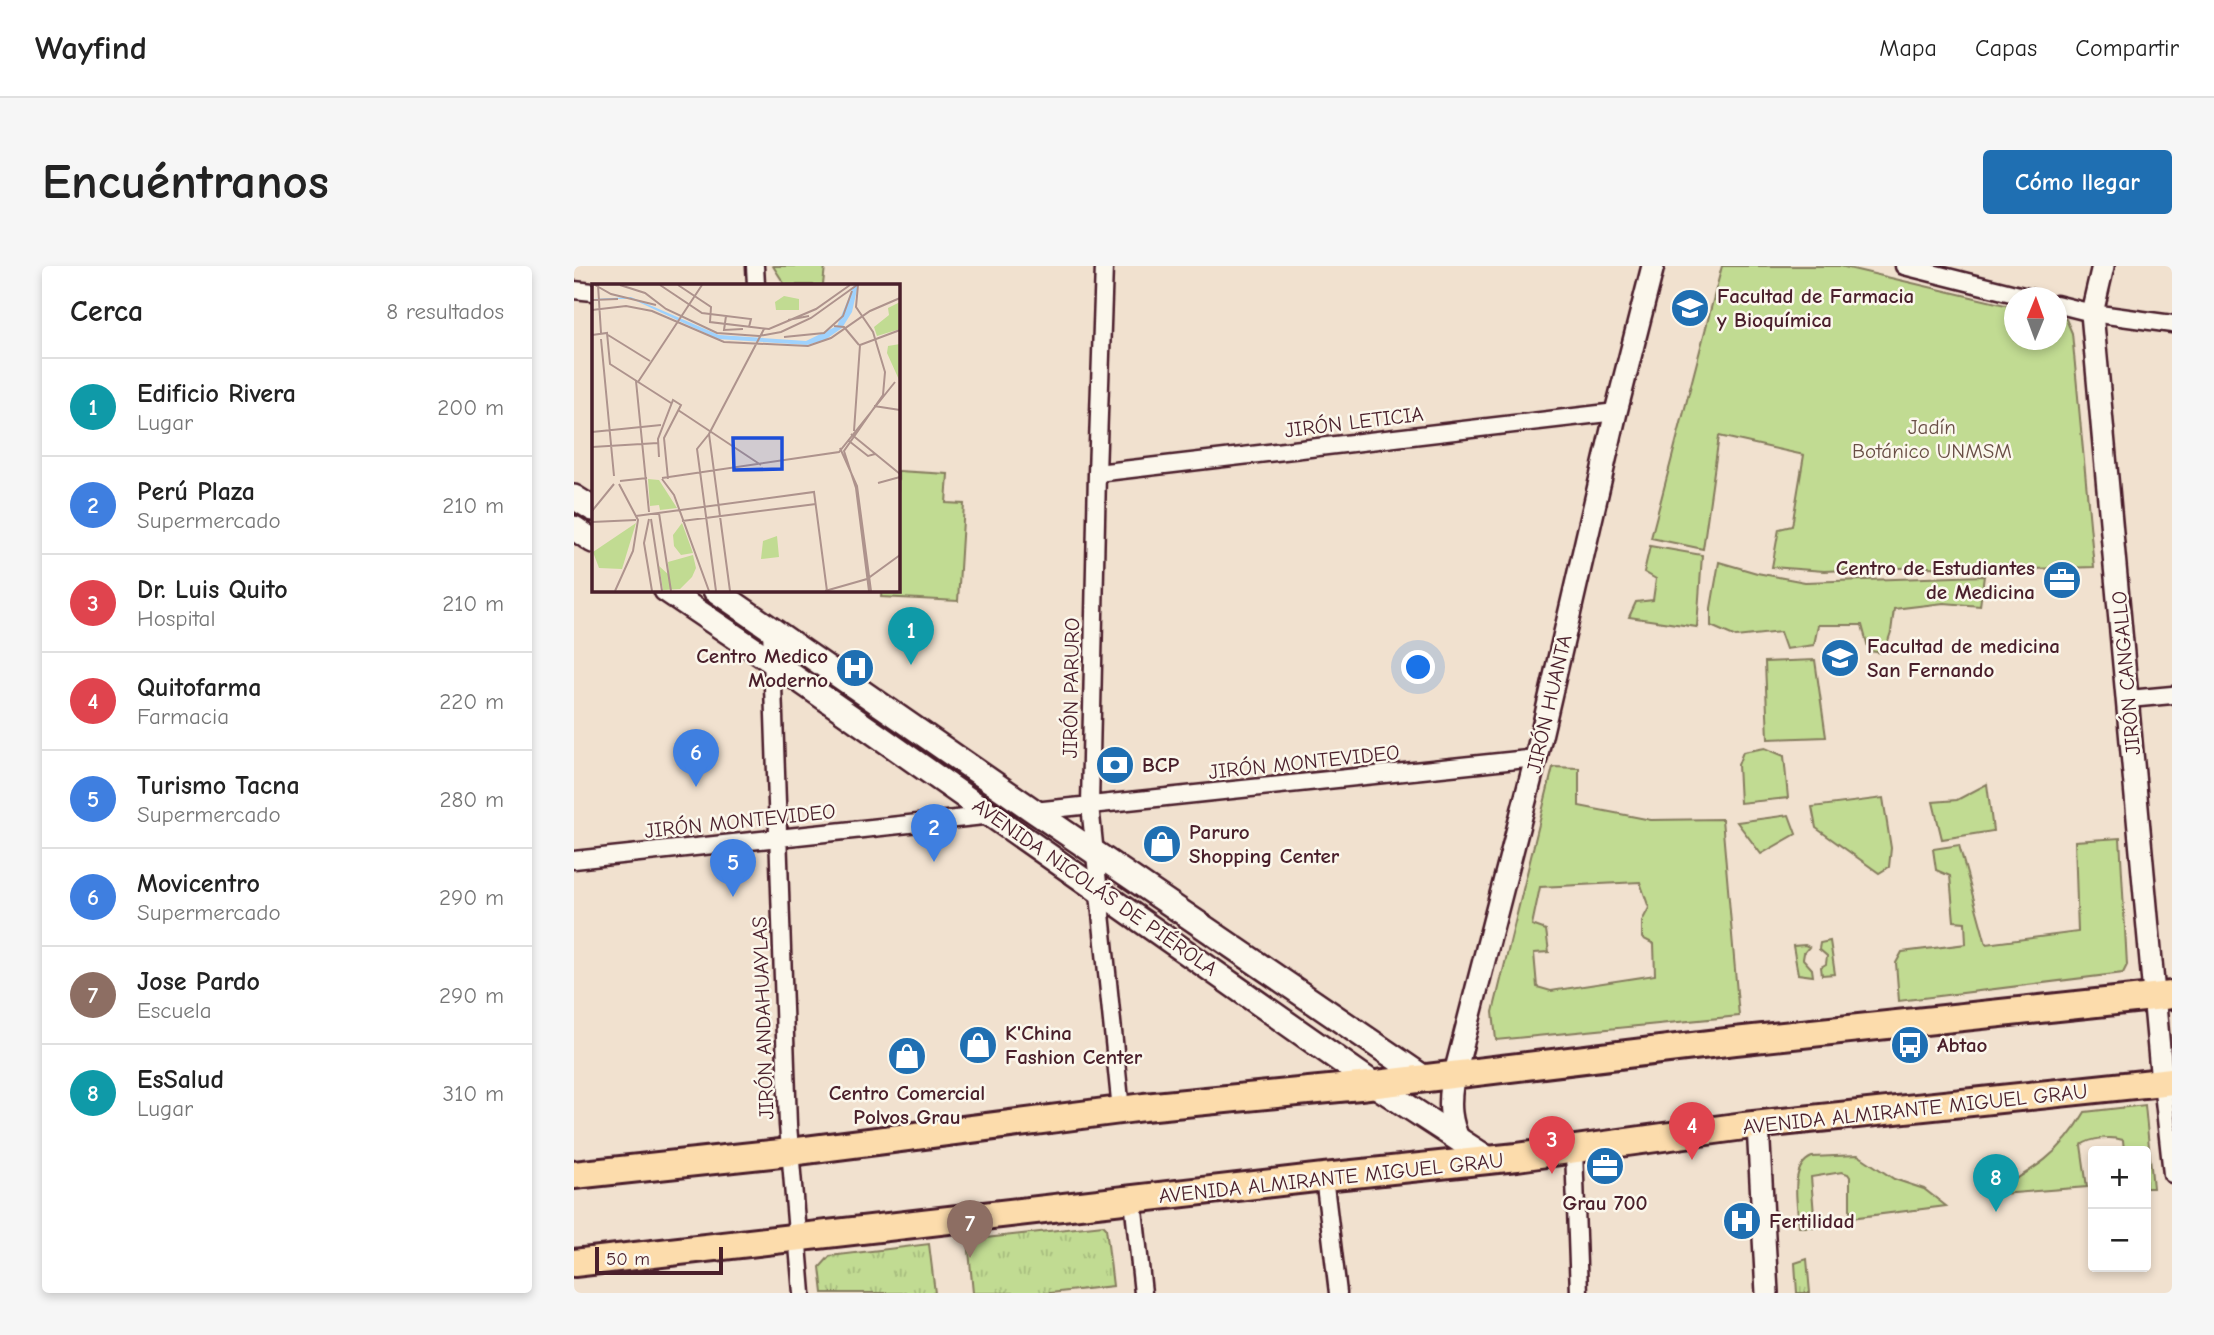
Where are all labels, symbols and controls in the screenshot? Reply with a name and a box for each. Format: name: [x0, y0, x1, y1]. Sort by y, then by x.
text: Wayfind: [35, 29, 147, 67]
text: Mapa: [1879, 34, 1937, 62]
text: Capas: [1975, 34, 2037, 62]
text: Compartir: [2075, 34, 2179, 62]
button: Cómo llegar: [1983, 150, 2172, 214]
text: Encuéntranos: [42, 154, 329, 210]
inset map: [592, 284, 900, 592]
place label: Facultad de Farmacia y Bioquímica: [1717, 284, 1914, 332]
school or university icon: Facultad de Farmacia y Bioquímica: [1669, 287, 1711, 329]
north arrow: [2004, 287, 2067, 350]
text: Cerca: [70, 294, 143, 329]
text: 8 resultados: [386, 298, 504, 325]
text: Edificio Rivera: [137, 379, 296, 409]
text: 1: [88, 394, 98, 421]
text: 200 m: [437, 394, 504, 421]
street label: JIRÓN LETICIA: [1283, 402, 1425, 442]
text: Lugar: [137, 409, 193, 436]
park label: Jadín Botánico UNMSM: [1852, 415, 2012, 463]
text: Perú Plaza: [137, 477, 255, 507]
text: 2: [87, 492, 99, 519]
text: 210 m: [442, 492, 504, 519]
text: Supermercado: [137, 507, 281, 534]
place label: Centro de Estudiantes de Medicina: [1836, 556, 2035, 604]
office icon: Centro de Estudiantes de Medicina: [2041, 559, 2083, 601]
text: Dr. Luis Quito: [137, 575, 288, 605]
text: 3: [87, 590, 99, 617]
text: 210 m: [442, 590, 504, 617]
street label: JIRÓN CANGALLO: [2107, 590, 2145, 756]
text: Hospital: [137, 605, 215, 632]
pin: 1: [888, 607, 934, 665]
street label: JIRÓN PARURO: [1058, 617, 1084, 759]
street label: JIRÓN HUANTA: [1521, 632, 1577, 776]
place label: Facultad de medicina San Fernando: [1867, 634, 2060, 682]
school or university icon: Facultad de medicina San Fernando: [1819, 637, 1861, 679]
place label: Centro Medico Moderno: [696, 644, 828, 692]
hospital icon: Centro Medico Moderno: [834, 647, 876, 689]
your location: [1401, 650, 1435, 684]
text: Quitofarma: [137, 673, 262, 703]
text: 4: [88, 688, 98, 715]
text: 220 m: [439, 688, 504, 715]
text: Farmacia: [137, 703, 229, 730]
pin: 6: [673, 729, 719, 787]
street label: JIRÓN MONTEVIDEO: [1207, 740, 1401, 784]
bank icon: BCP: [1094, 744, 1136, 786]
place label: BCP: [1142, 753, 1179, 777]
text: Turismo Tacna: [137, 771, 300, 801]
text: 5: [87, 786, 99, 813]
text: 280 m: [439, 786, 504, 813]
street label: AVENIDA NICOLÁS DE PIÉROLA: [968, 793, 1222, 981]
street label: JIRÓN MONTEVIDEO: [643, 799, 837, 843]
text: Supermercado: [137, 801, 281, 828]
pin: 2: [911, 804, 957, 862]
place label: Paruro Shopping Center: [1189, 820, 1340, 868]
shop icon: Paruro Shopping Center: [1141, 823, 1183, 865]
pin: 5: [710, 839, 756, 897]
text: Movicentro: [137, 869, 260, 899]
text: 6: [87, 884, 99, 911]
text: 290 m: [439, 884, 504, 911]
text: Supermercado: [137, 899, 281, 926]
street label: JIRÓN ANDAHUAYLAS: [747, 916, 779, 1120]
text: Jose Pardo: [137, 967, 260, 997]
text: 7: [88, 982, 98, 1009]
text: 290 m: [439, 982, 504, 1009]
text: Escuela: [137, 997, 212, 1024]
place label: K'China Fashion Center: [1005, 1021, 1143, 1069]
shop icon: K'China Fashion Center: [957, 1024, 999, 1066]
bus stop icon: Abtao: [1889, 1024, 1931, 1066]
place label: Abtao: [1937, 1033, 1988, 1057]
shop icon: Centro Comercial Polvos Grau: [886, 1035, 928, 1077]
text: EsSalud: [137, 1065, 224, 1095]
street label: AVENIDA ALMIRANTE MIGUEL GRAU: [1741, 1079, 2089, 1139]
text: 8: [87, 1080, 99, 1107]
text: 310 m: [443, 1080, 504, 1107]
place label: Centro Comercial Polvos Grau: [829, 1081, 985, 1129]
text: Lugar: [137, 1095, 193, 1122]
pin: 4: [1669, 1102, 1715, 1160]
pin: 3: [1529, 1116, 1575, 1174]
office icon: Grau 700: [1584, 1145, 1626, 1187]
map controls: [2088, 1146, 2151, 1272]
button: +: [2088, 1146, 2151, 1209]
street label: AVENIDA ALMIRANTE MIGUEL GRAU: [1157, 1148, 1505, 1208]
pin: 8: [1973, 1154, 2019, 1212]
place label: Grau 700: [1562, 1191, 1648, 1215]
pin: 7: [947, 1200, 993, 1258]
hospital icon: Fertilidad: [1721, 1200, 1763, 1242]
place label: Fertilidad: [1769, 1209, 1855, 1233]
button: −: [2088, 1209, 2151, 1272]
scale bar: [595, 1244, 723, 1276]
text: 50 m: [606, 1248, 650, 1270]

